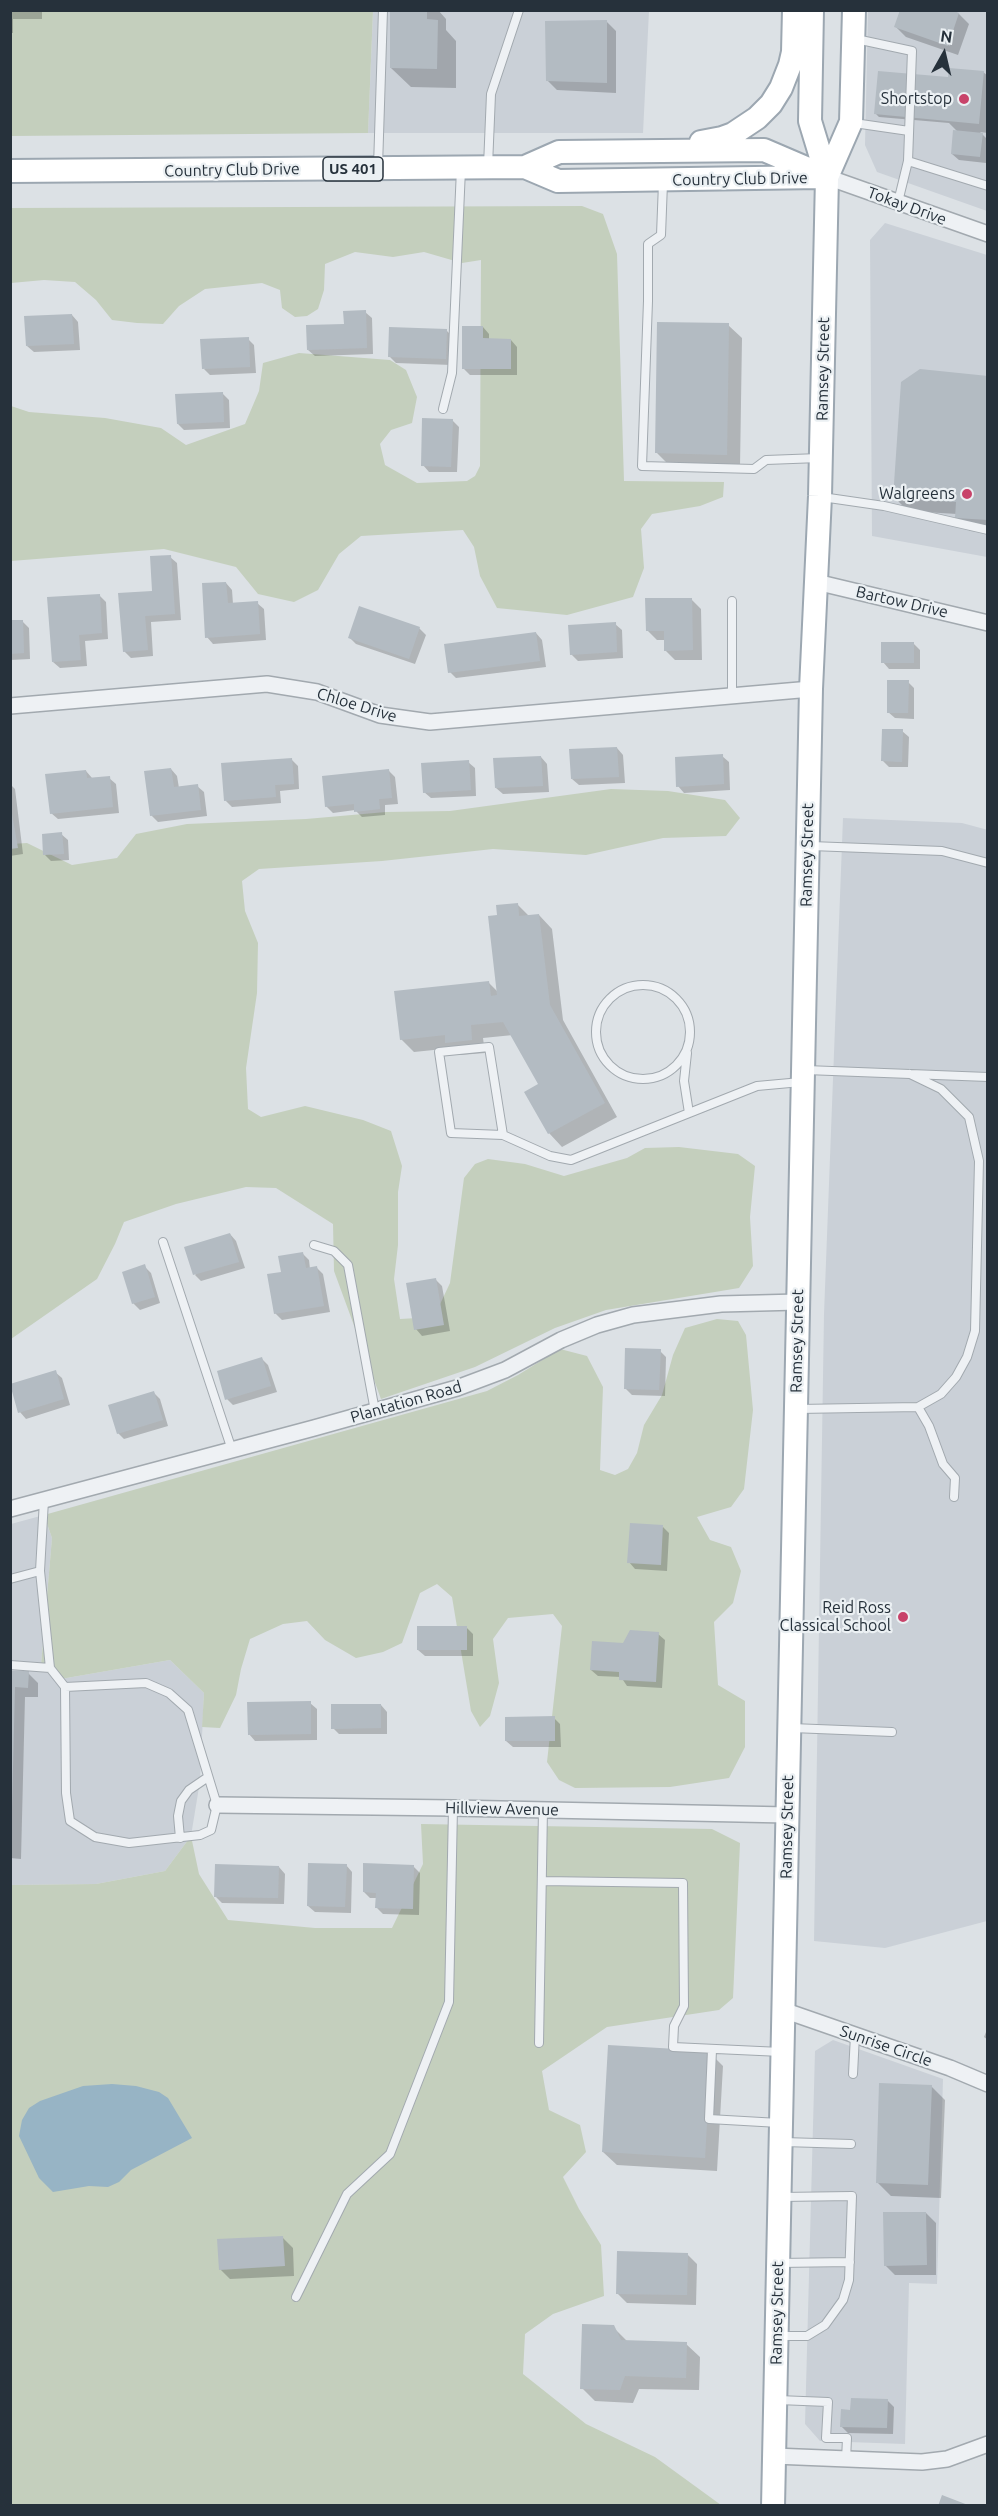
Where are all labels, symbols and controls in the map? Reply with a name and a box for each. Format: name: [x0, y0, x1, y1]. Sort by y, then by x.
north arrow: [914, 24, 974, 84]
text: N: [939, 26, 954, 46]
place label: Shortstop: [881, 89, 952, 109]
marker: Shortstop: [957, 92, 971, 106]
road number: US 401: [323, 157, 383, 181]
street label: Country Club Drive: [164, 159, 300, 181]
street label: Country Club Drive: [672, 168, 808, 190]
street label: Tokay Drive: [865, 183, 949, 229]
street label: Ramsey Street: [812, 317, 834, 421]
place label: Walgreens: [879, 484, 955, 504]
marker: Walgreens: [960, 487, 974, 501]
street label: Bartow Drive: [854, 582, 950, 622]
street label: Chloe Drive: [315, 684, 399, 726]
street label: Ramsey Street: [796, 803, 818, 907]
street label: Ramsey Street: [786, 1289, 808, 1393]
street label: Plantation Road: [348, 1377, 464, 1427]
place label: Reid Ross Classical School: [780, 1598, 891, 1636]
marker: Reid Ross Classical School: [896, 1610, 910, 1624]
street label: Ramsey Street: [776, 1775, 798, 1879]
street label: Hillview Avenue: [445, 1798, 559, 1820]
street label: Sunrise Circle: [837, 2021, 935, 2071]
street label: Ramsey Street: [766, 2261, 788, 2365]

